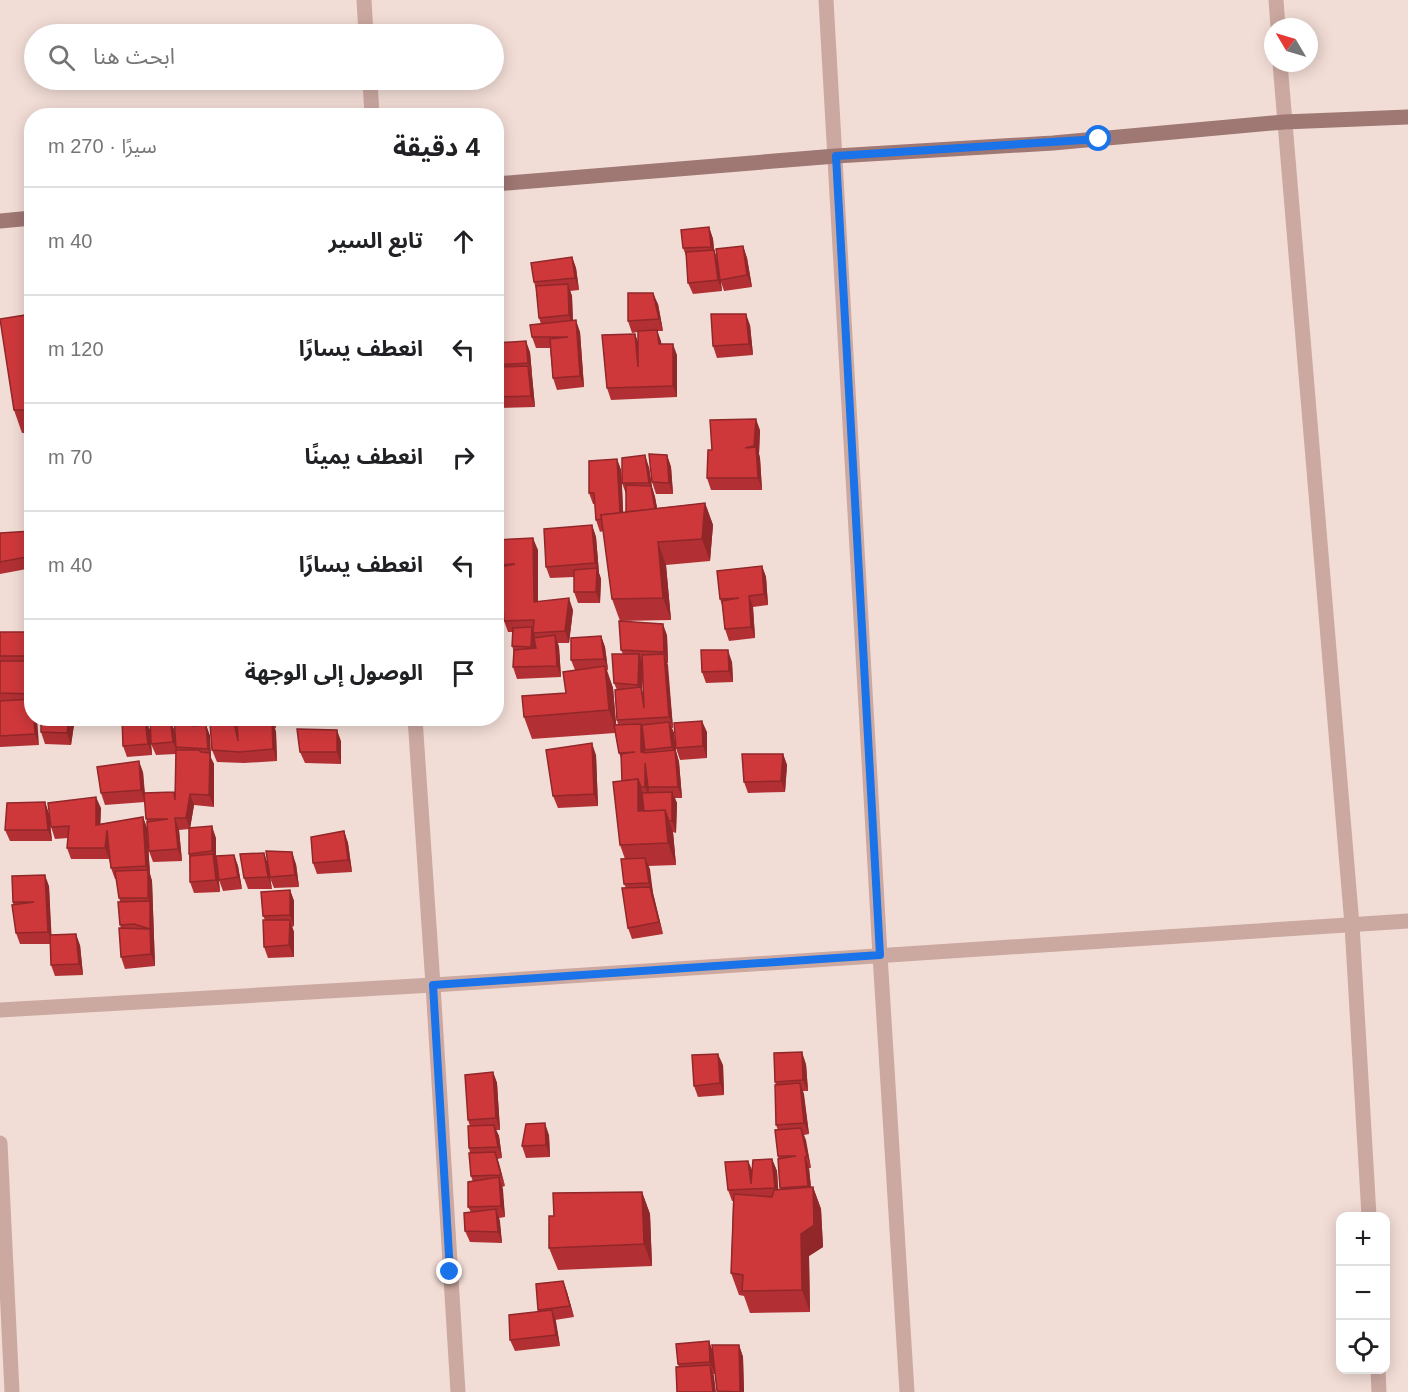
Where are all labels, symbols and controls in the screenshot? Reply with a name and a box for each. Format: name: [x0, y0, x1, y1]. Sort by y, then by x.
north arrow: [1264, 18, 1318, 72]
search box: [24, 24, 504, 90]
icon: search: [45, 41, 78, 74]
text: ابحث هنا: [93, 44, 175, 69]
route start: [1085, 125, 1111, 151]
text: 4 دقيقة: [393, 132, 480, 162]
text: سيرًا · 270 m: [48, 135, 157, 157]
icon: ahead: [447, 225, 480, 258]
text: تابع السير: [329, 228, 423, 253]
text: 40 m: [48, 230, 92, 252]
icon: left: [447, 333, 480, 366]
text: انعطف يسارًا: [299, 336, 423, 361]
text: 120 m: [48, 338, 104, 360]
icon: right: [447, 441, 480, 474]
text: انعطف يمينًا: [304, 444, 423, 469]
text: 70 m: [48, 446, 92, 468]
icon: left: [447, 549, 480, 582]
text: انعطف يسارًا: [299, 552, 423, 577]
text: 40 m: [48, 554, 92, 576]
icon: arrive: [447, 657, 480, 690]
text: الوصول إلى الوجهة: [245, 660, 423, 685]
map controls: [1336, 1212, 1390, 1374]
button: +: [1336, 1212, 1390, 1266]
route end: [436, 1258, 462, 1284]
button: −: [1336, 1266, 1390, 1320]
button: locate: [1336, 1320, 1390, 1374]

